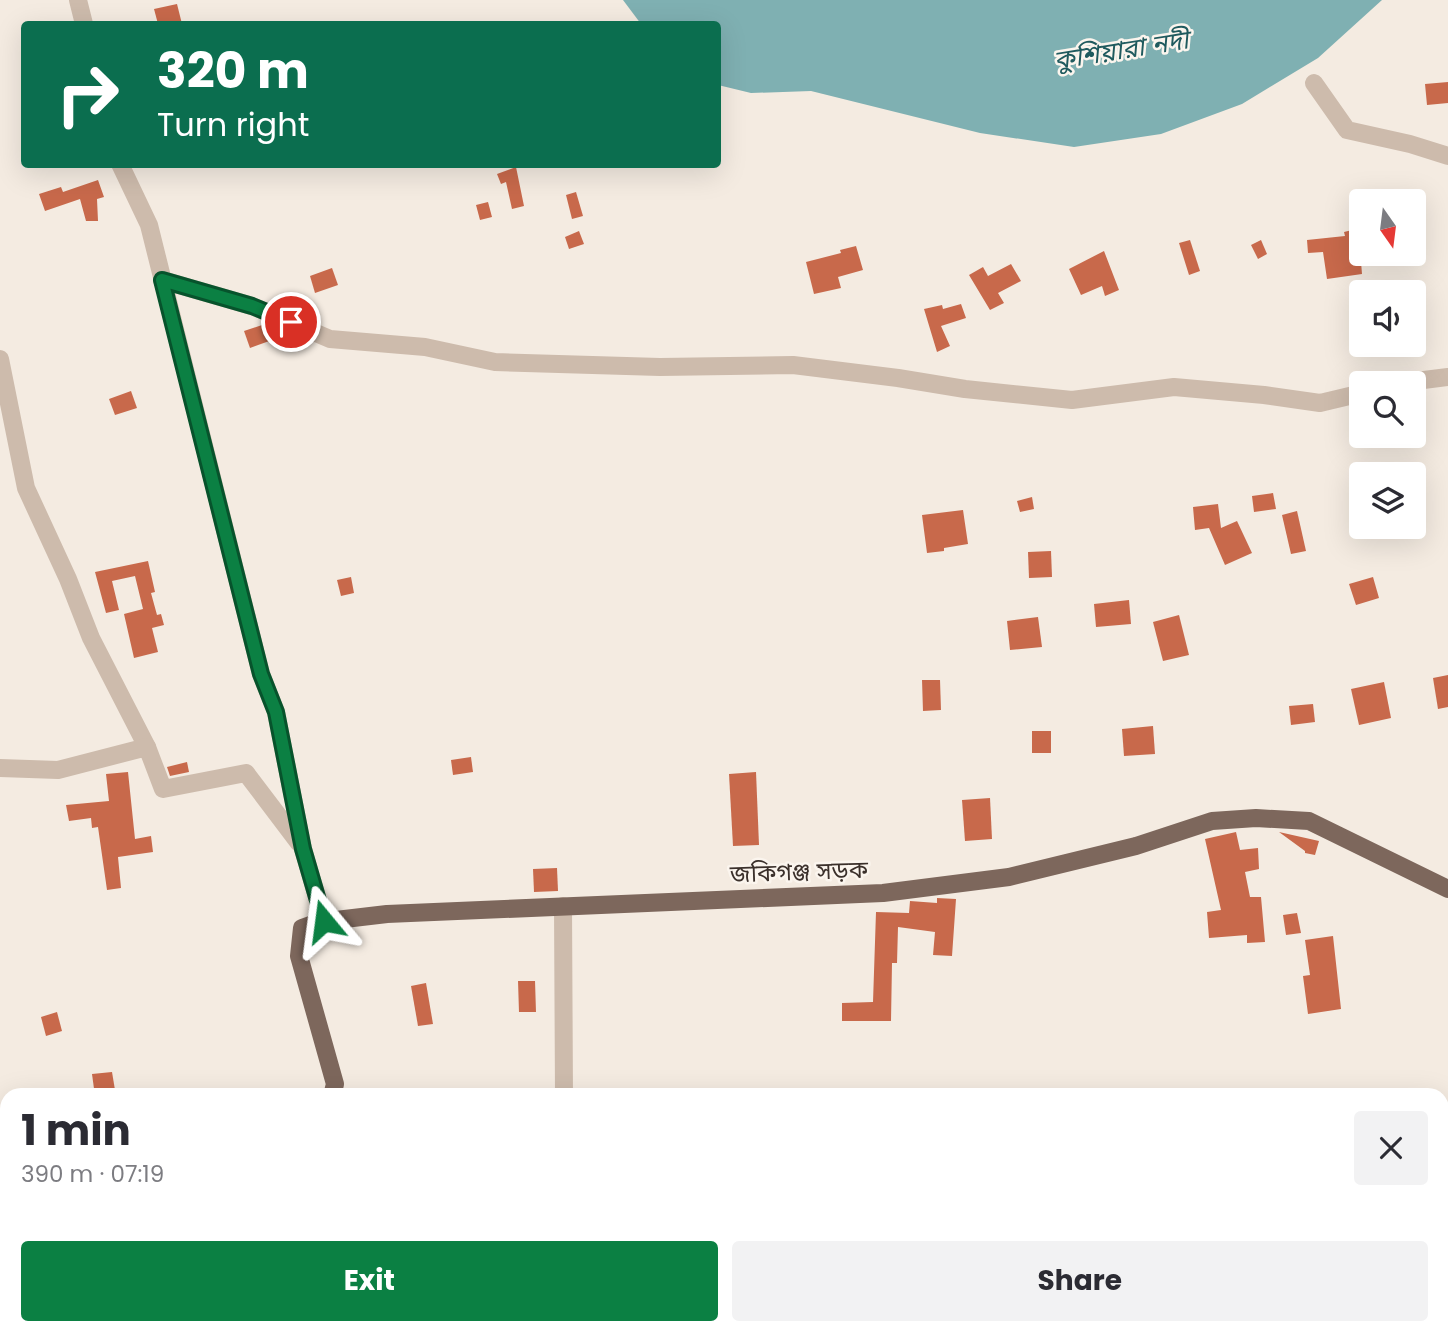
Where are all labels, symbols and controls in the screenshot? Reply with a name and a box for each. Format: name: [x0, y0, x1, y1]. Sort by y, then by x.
water label: কুশিয়ারা নদী: [1051, 21, 1196, 78]
text: 320 m: [157, 37, 309, 105]
icon: right: [42, 49, 133, 140]
text: Turn right: [157, 102, 309, 147]
north arrow: [1349, 189, 1426, 266]
map controls: [1349, 189, 1426, 539]
button: sound: [1349, 280, 1426, 357]
pin: [261, 292, 321, 352]
icon: arrive: [272, 303, 310, 341]
button: search: [1349, 371, 1426, 448]
button: layers: [1349, 462, 1426, 539]
street label: জকিগঞ্জ সড়ক: [728, 853, 869, 890]
position arrow: [287, 884, 361, 958]
text: 1 min: [21, 1101, 131, 1160]
button: close: [1354, 1111, 1428, 1185]
text: 390 m · 07:19: [21, 1158, 164, 1190]
button: Exit: [21, 1241, 718, 1321]
button: Share: [732, 1241, 1428, 1321]

